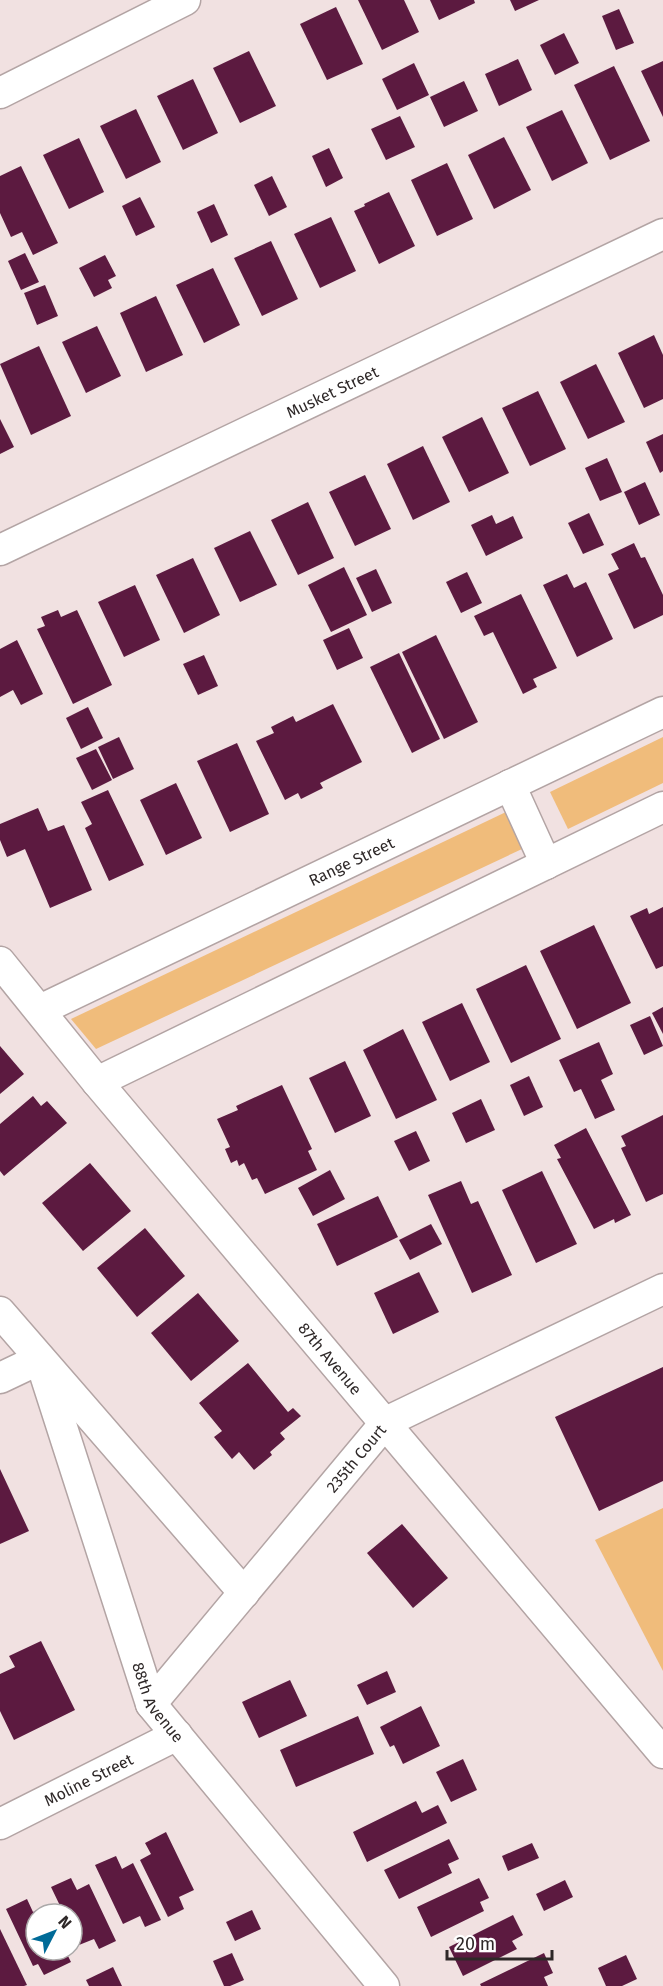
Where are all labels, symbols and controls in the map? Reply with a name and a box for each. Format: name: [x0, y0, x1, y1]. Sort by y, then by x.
street label: Musket Street: [283, 362, 381, 422]
street label: Range Street: [306, 833, 397, 890]
street label: 87th Avenue: [294, 1319, 366, 1398]
street label: 235th Court: [322, 1420, 390, 1496]
street label: 88th Avenue: [129, 1660, 188, 1746]
street label: Moline Street: [41, 1749, 136, 1810]
north arrow: [24, 1902, 84, 1962]
text: N: [54, 1912, 75, 1933]
scale bar: [447, 1923, 552, 1961]
text: 20 m: [456, 1933, 495, 1955]

